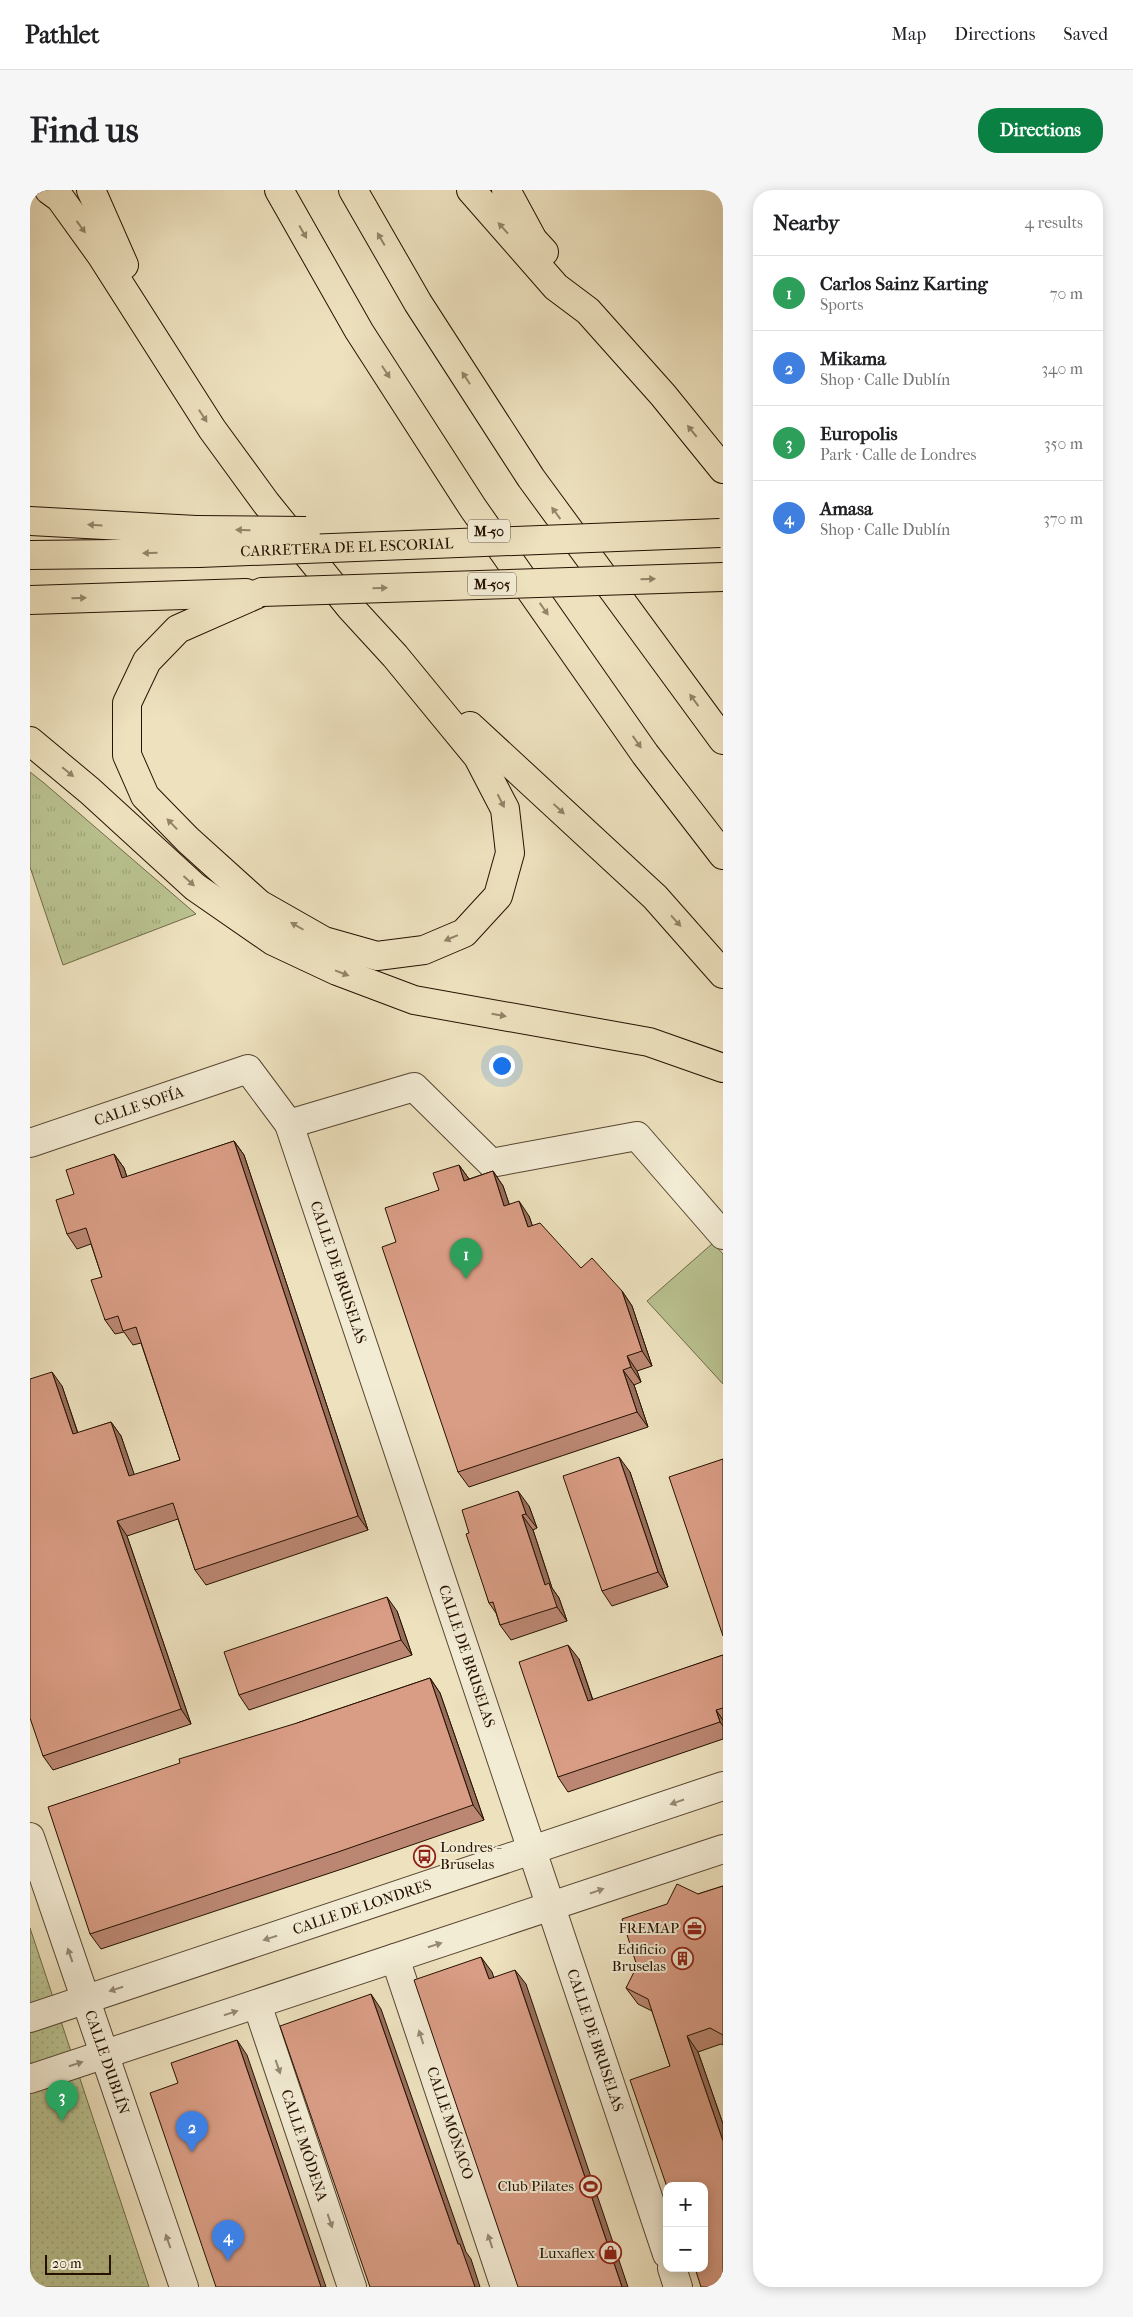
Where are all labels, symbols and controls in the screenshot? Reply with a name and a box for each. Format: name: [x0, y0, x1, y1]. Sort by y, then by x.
text: Pathlet: [25, 21, 99, 49]
text: Map: [892, 24, 926, 45]
text: Directions: [954, 24, 1035, 45]
text: Saved: [1063, 24, 1108, 45]
button: Directions: [978, 108, 1103, 153]
text: Find us: [30, 110, 139, 151]
text: Nearby: [773, 211, 839, 235]
text: 4 results: [1025, 213, 1083, 232]
one-way arrow: [75, 220, 85, 233]
one-way arrow: [498, 222, 509, 235]
one-way arrow: [299, 225, 307, 240]
one-way arrow: [377, 233, 386, 246]
text: Carlos Sainz Karting: [820, 273, 988, 295]
text: 1: [786, 284, 792, 303]
text: 70 m: [1050, 284, 1083, 303]
text: Sports: [820, 295, 863, 314]
text: Mikama: [820, 348, 886, 370]
text: 2: [785, 359, 793, 378]
text: 340 m: [1041, 359, 1083, 378]
one-way arrow: [381, 366, 390, 379]
text: Shop · Calle Dublín: [820, 370, 950, 389]
one-way arrow: [461, 371, 471, 385]
one-way arrow: [199, 409, 208, 422]
text: Europolis: [820, 423, 898, 445]
one-way arrow: [687, 425, 698, 438]
text: 3: [786, 434, 792, 453]
text: 350 m: [1044, 434, 1083, 453]
text: Park · Calle de Londres: [820, 445, 976, 464]
text: Amasa: [820, 498, 873, 520]
one-way arrow: [551, 507, 562, 520]
text: 4: [784, 509, 794, 528]
text: 370 m: [1043, 509, 1083, 528]
one-way arrow: [87, 520, 103, 528]
road number: M-50: [468, 520, 510, 542]
text: Shop · Calle Dublín: [820, 520, 950, 539]
one-way arrow: [235, 526, 251, 534]
street label: CARRETERA DE EL ESCORIAL: [240, 534, 454, 560]
one-way arrow: [142, 550, 158, 558]
road number: M-505: [468, 572, 516, 596]
one-way arrow: [640, 575, 656, 583]
one-way arrow: [373, 584, 389, 592]
one-way arrow: [71, 594, 87, 602]
one-way arrow: [539, 602, 549, 616]
one-way arrow: [689, 693, 699, 707]
one-way arrow: [632, 735, 642, 749]
one-way arrow: [61, 767, 74, 778]
one-way arrow: [497, 793, 505, 808]
one-way arrow: [553, 803, 565, 815]
one-way arrow: [166, 818, 178, 830]
one-way arrow: [182, 875, 194, 887]
one-way arrow: [670, 915, 682, 927]
one-way arrow: [290, 922, 305, 930]
one-way arrow: [444, 935, 458, 943]
one-way arrow: [335, 970, 350, 977]
one-way arrow: [491, 1012, 507, 1020]
your location: [489, 1053, 515, 1079]
street label: CALLE SOFÍA: [92, 1082, 186, 1130]
street label: CALLE DE BRUSELAS: [306, 1198, 371, 1346]
pin: 1: [450, 1238, 482, 1279]
street label: CALLE DE BRUSELAS: [435, 1583, 499, 1730]
one-way arrow: [669, 1798, 684, 1806]
place label: Londres - Bruselas: [440, 1838, 502, 1873]
bus stop icon: Londres - Bruselas: [412, 1844, 436, 1868]
street label: CALLE DE LONDRES: [290, 1875, 434, 1938]
one-way arrow: [590, 1887, 605, 1895]
office icon: FREMAP: [683, 1916, 707, 1940]
place label: FREMAP: [618, 1919, 679, 1937]
one-way arrow: [262, 1935, 277, 1942]
place label: Edificio Bruselas: [612, 1940, 666, 1975]
one-way arrow: [427, 1941, 442, 1948]
building icon: Edificio Bruselas: [670, 1946, 694, 1970]
one-way arrow: [65, 1947, 73, 1962]
street label: CALLE DE BRUSELAS: [563, 1967, 628, 2114]
one-way arrow: [108, 1986, 123, 1994]
street label: CALLE DUBLÍN: [81, 2008, 133, 2117]
one-way arrow: [223, 2008, 238, 2016]
one-way arrow: [417, 2029, 425, 2044]
one-way arrow: [69, 2059, 84, 2067]
one-way arrow: [274, 2060, 282, 2075]
street label: CALLE MÓNACO: [423, 2064, 477, 2182]
pin: 3: [46, 2080, 78, 2121]
street label: CALLE MÓDENA: [277, 2087, 332, 2204]
pin: 2: [176, 2111, 208, 2152]
sports icon: Club Pilates: [578, 2174, 602, 2198]
place label: Club Pilates: [497, 2177, 574, 2195]
map controls: [663, 2182, 708, 2272]
button: +: [663, 2182, 708, 2227]
one-way arrow: [326, 2214, 334, 2229]
pin: 4: [212, 2220, 244, 2261]
button: −: [663, 2227, 708, 2272]
one-way arrow: [164, 2233, 172, 2248]
one-way arrow: [485, 2233, 493, 2248]
shop icon: Luxaflex: [599, 2241, 623, 2265]
place label: Luxaflex: [539, 2244, 595, 2262]
scale bar: [45, 2252, 111, 2275]
text: 20 m: [52, 2255, 82, 2272]

